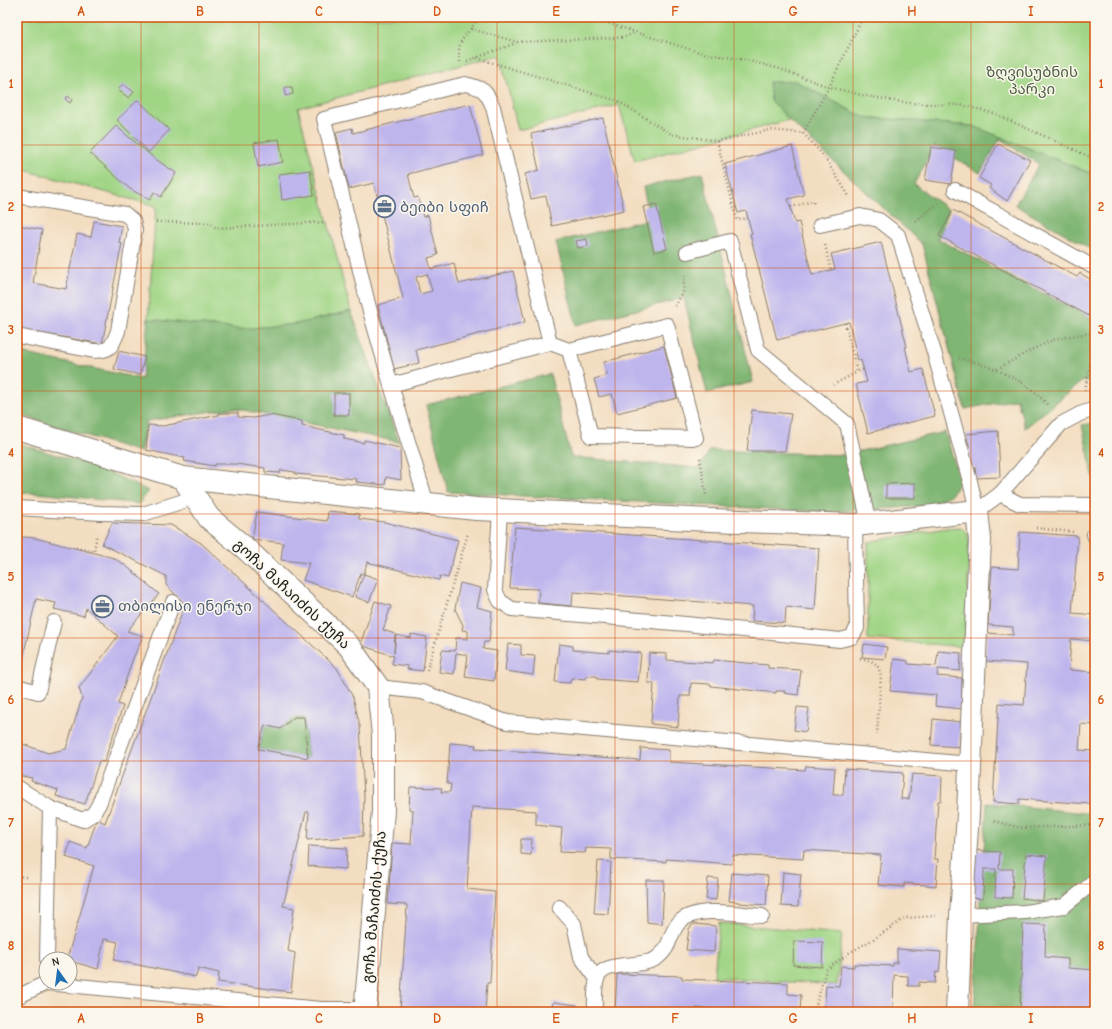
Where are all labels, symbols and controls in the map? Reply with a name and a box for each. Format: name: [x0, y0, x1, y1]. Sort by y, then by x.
text: A: [77, 4, 85, 19]
text: B: [196, 4, 204, 19]
text: C: [315, 4, 323, 19]
text: D: [433, 4, 441, 19]
text: E: [552, 4, 560, 19]
text: F: [671, 4, 679, 19]
text: G: [788, 4, 798, 19]
text: H: [907, 4, 917, 19]
text: I: [1028, 4, 1034, 19]
park label: ზღვისუბნის პარკი: [986, 63, 1078, 98]
text: 1: [8, 76, 14, 91]
text: 1: [1098, 76, 1104, 91]
office icon: ბეიბი სფიჩ: [372, 194, 398, 220]
place label: ბეიბი სფიჩ: [400, 198, 489, 216]
text: 2: [8, 199, 14, 214]
text: 2: [1098, 199, 1104, 214]
text: 3: [8, 322, 14, 337]
text: 3: [1098, 322, 1104, 337]
text: 4: [8, 445, 14, 460]
text: 4: [1098, 445, 1104, 460]
street label: გოჩა მაჩაიძის ქუჩა: [230, 535, 354, 653]
text: 5: [8, 569, 15, 584]
text: 5: [1098, 569, 1105, 584]
office icon: თბილისი ენერჯი: [89, 593, 115, 619]
place label: თბილისი ენერჯი: [118, 597, 252, 615]
text: 6: [8, 692, 15, 707]
text: 6: [1098, 692, 1105, 707]
text: 7: [8, 815, 14, 830]
text: 7: [1098, 815, 1104, 830]
street label: გოჩა მაჩაიძის ქუჩა: [358, 830, 390, 984]
text: 8: [8, 938, 14, 953]
text: 8: [1098, 938, 1104, 953]
north arrow: [38, 951, 78, 991]
text: N: [51, 955, 61, 969]
text: A: [77, 1011, 85, 1026]
text: B: [196, 1011, 204, 1026]
text: C: [315, 1011, 323, 1026]
text: D: [433, 1011, 441, 1026]
text: E: [552, 1011, 560, 1026]
text: F: [671, 1011, 679, 1026]
text: G: [788, 1011, 798, 1026]
text: H: [907, 1011, 917, 1026]
text: I: [1028, 1011, 1034, 1026]

